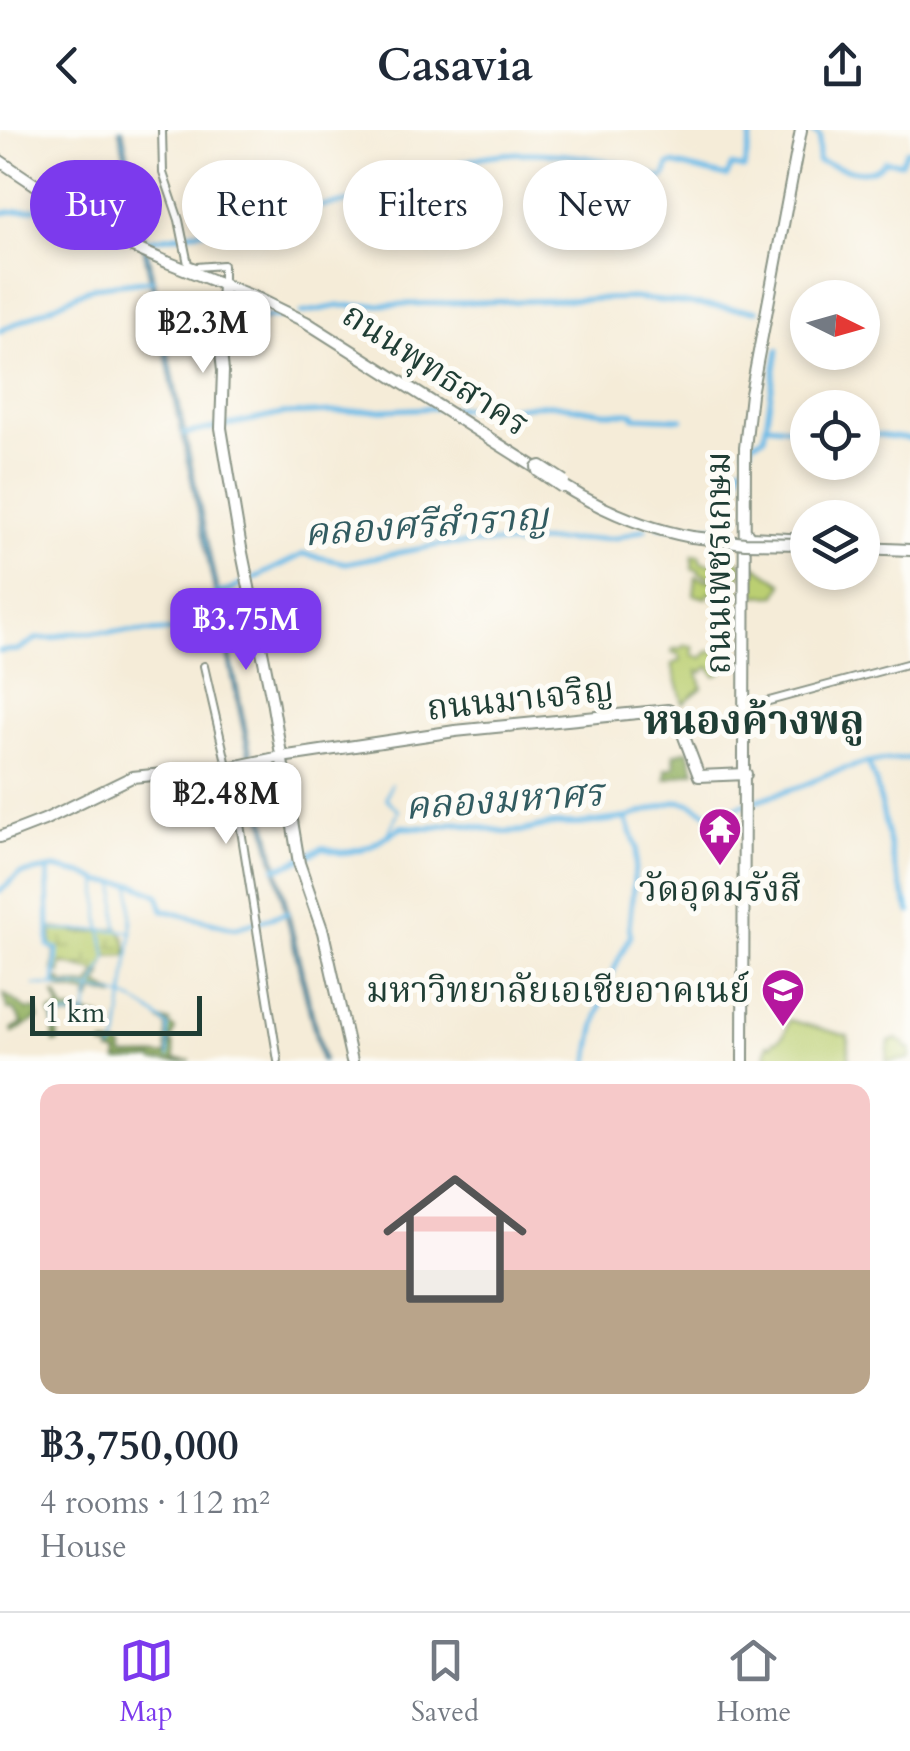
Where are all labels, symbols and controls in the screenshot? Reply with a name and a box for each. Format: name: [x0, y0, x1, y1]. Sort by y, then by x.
text: Casavia: [377, 35, 533, 96]
icon: back: [40, 38, 95, 93]
icon: share: [815, 38, 870, 93]
chip: Buy: [30, 160, 162, 250]
chip: Rent: [182, 160, 323, 250]
chip: Filters: [343, 160, 503, 250]
chip: New: [523, 160, 667, 250]
north arrow: [790, 280, 880, 370]
map controls: [790, 280, 880, 590]
pin: ฿2.3M: [133, 291, 273, 376]
street label: ถนนพุทธสาคร: [333, 291, 538, 448]
text: ฿2.3M: [157, 301, 249, 345]
button: locate: [790, 390, 880, 480]
street label: ถนนเพชรเกษม: [695, 452, 743, 674]
water label: คลองศรีสำราญ: [302, 490, 552, 559]
button: layers: [790, 500, 880, 590]
pin: ฿3.75M: [165, 588, 327, 673]
text: ฿3.75M: [192, 598, 300, 642]
street label: ถนนมาเจริญ: [424, 665, 616, 733]
district label: หนองค้างพลู: [643, 694, 865, 749]
pin: ฿2.48M: [145, 762, 307, 847]
water label: คลองมหาศร: [403, 767, 609, 833]
text: ฿2.48M: [172, 772, 280, 816]
temple icon: วัดอุดมรังสี: [697, 806, 743, 867]
place label: วัดอุดมรังสี: [639, 866, 801, 914]
place label: มหาวิทยาลัยเอเชียอาคเนย์: [366, 967, 750, 1015]
school or university icon: มหาวิทยาลัยเอเชียอาคเนย์: [760, 967, 806, 1028]
scale bar: [30, 991, 202, 1036]
text: 1 km: [45, 994, 106, 1032]
icon: home: [365, 1149, 545, 1329]
text: ฿3,750,000: [40, 1417, 239, 1474]
text: 4 rooms · 112 m²: [40, 1481, 270, 1525]
text: House: [40, 1525, 127, 1569]
tab: Map: [119, 1633, 174, 1731]
tab: Saved: [411, 1633, 479, 1731]
tab: Home: [716, 1633, 791, 1731]

